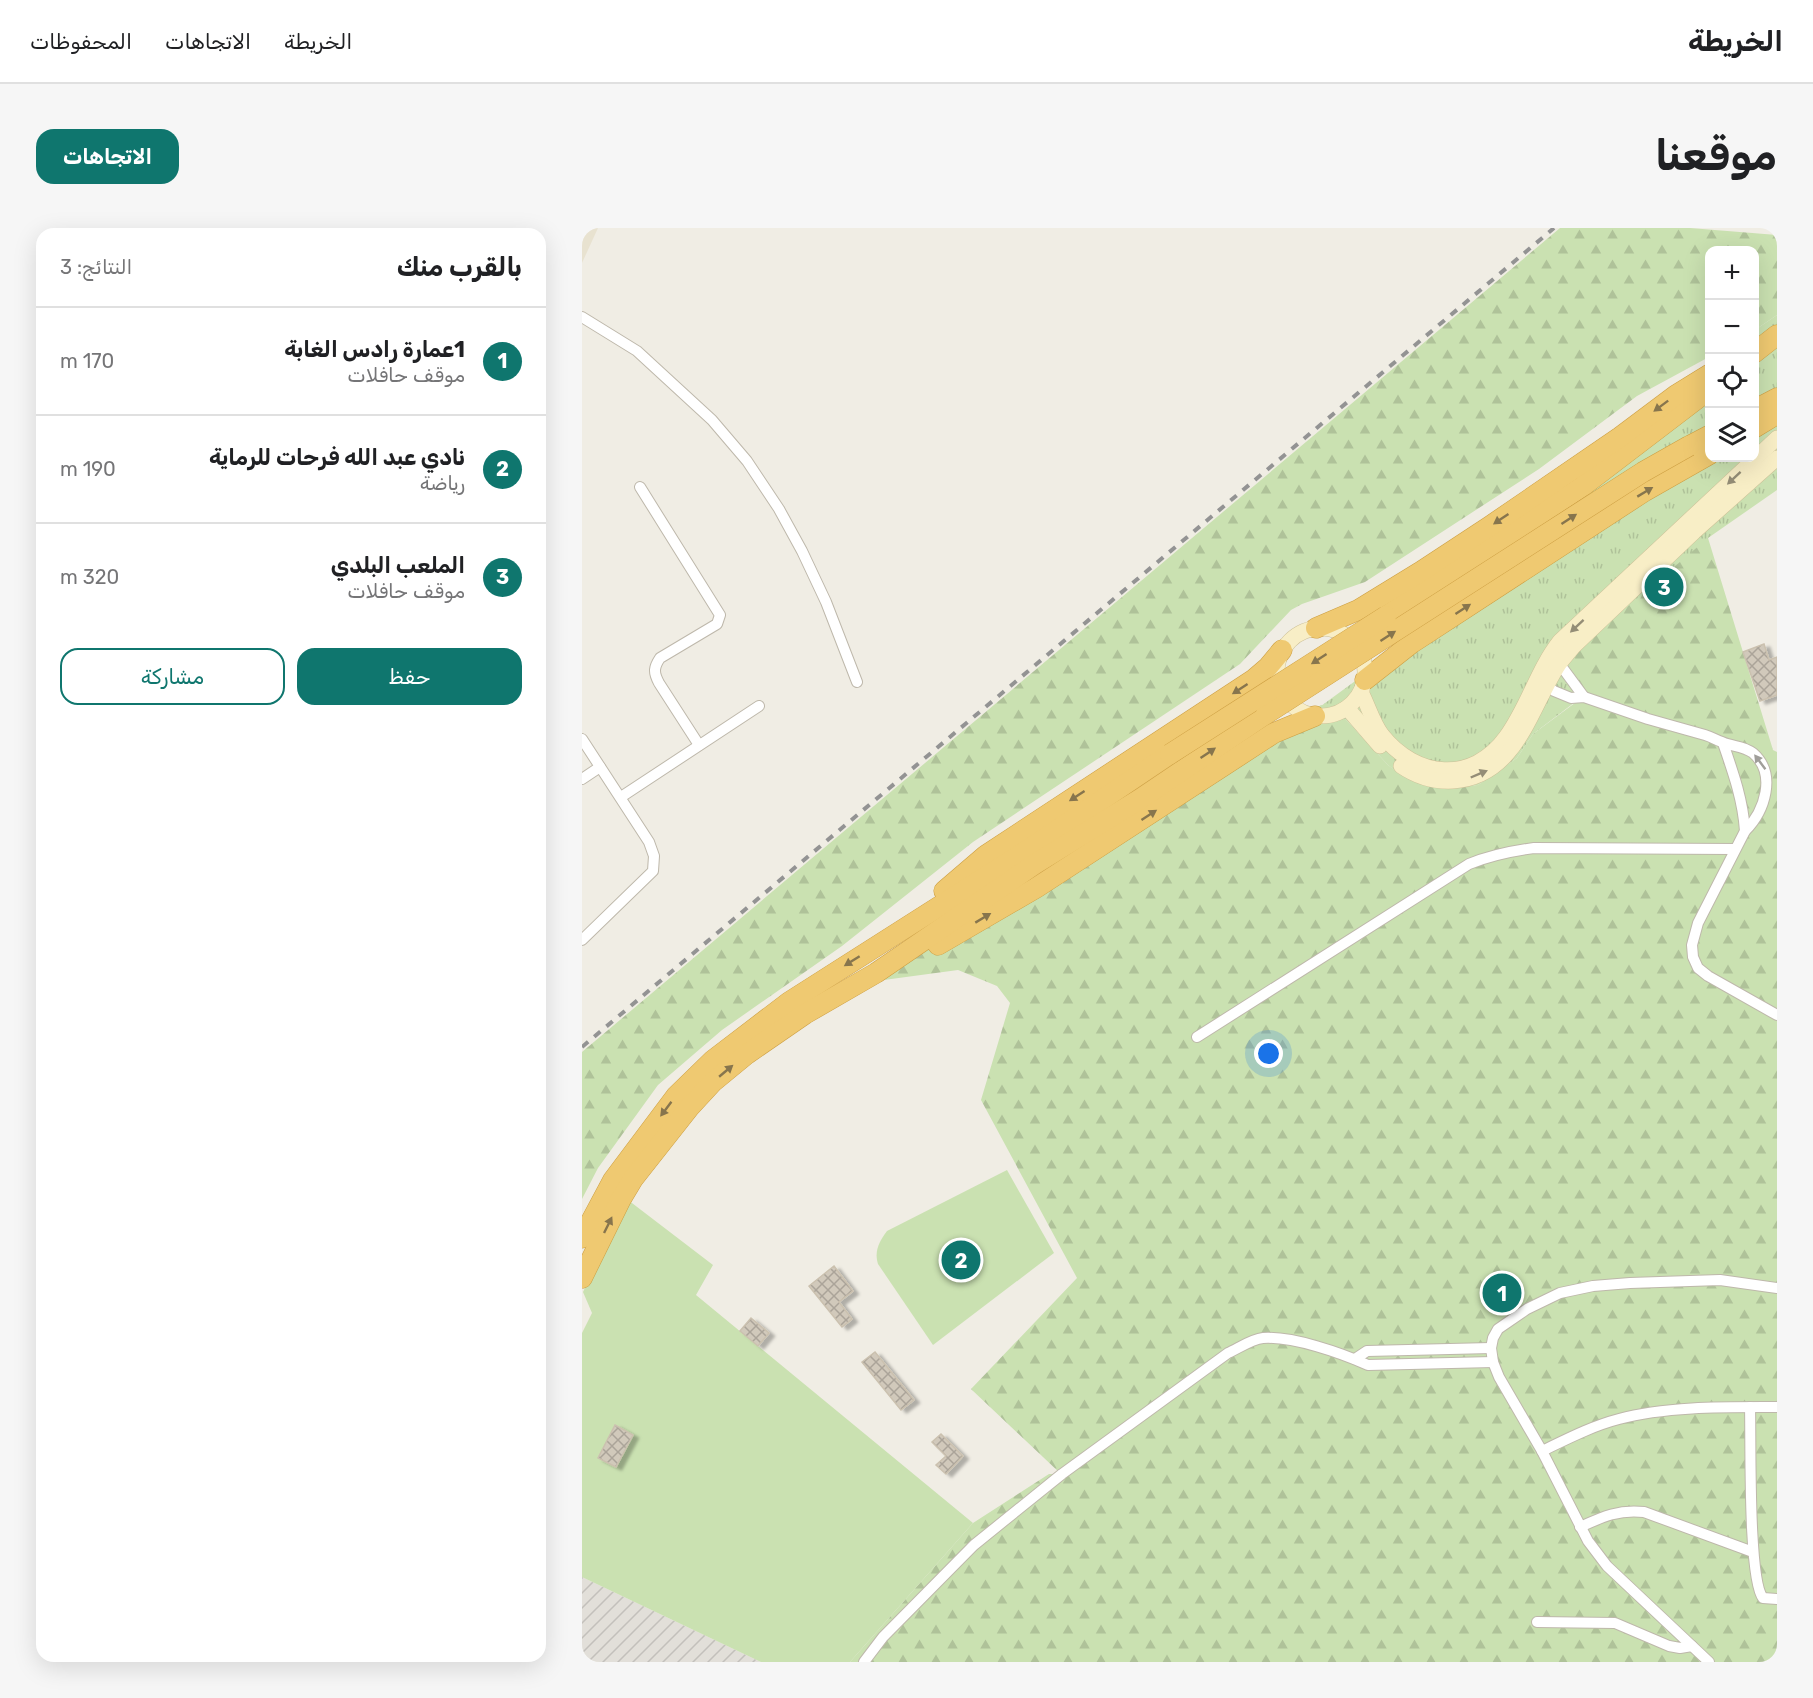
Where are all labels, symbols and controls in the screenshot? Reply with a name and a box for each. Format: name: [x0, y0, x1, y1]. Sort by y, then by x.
text: الخريطة: [1688, 25, 1783, 58]
text: المحفوظات: [30, 29, 132, 54]
text: الاتجاهات: [165, 29, 251, 54]
text: الخريطة: [284, 29, 352, 54]
button: الاتجاهات: [36, 129, 179, 184]
text: موقعنا: [1655, 131, 1777, 181]
map controls: [1705, 246, 1759, 462]
button: +: [1705, 246, 1759, 300]
text: بالقرب منك: [397, 252, 522, 283]
text: النتائج: 3: [60, 255, 132, 279]
button: −: [1705, 300, 1759, 354]
text: 1عمارة رادس الغابة: [284, 336, 465, 363]
text: 170 m: [60, 349, 114, 373]
text: 1: [498, 349, 507, 373]
button: locate: [1705, 354, 1759, 408]
text: موقف حافلات: [347, 363, 465, 387]
one-way arrow: [1653, 400, 1668, 412]
button: layers: [1705, 408, 1759, 462]
text: نادي عبد الله فرحات للرماية: [209, 444, 465, 471]
text: 190 m: [60, 457, 116, 481]
text: 2: [496, 457, 509, 481]
text: رياضة: [420, 471, 465, 495]
one-way arrow: [1727, 471, 1742, 485]
one-way arrow: [1637, 487, 1653, 498]
one-way arrow: [1494, 513, 1510, 525]
one-way arrow: [1561, 513, 1577, 524]
text: الملعب البلدي: [331, 552, 465, 579]
pin: 3: [1644, 564, 1684, 610]
text: 320 m: [60, 565, 119, 589]
text: 3: [496, 565, 509, 589]
text: موقف حافلات: [347, 579, 465, 603]
one-way arrow: [1455, 604, 1471, 615]
one-way arrow: [1570, 618, 1584, 632]
one-way arrow: [1380, 631, 1396, 642]
button: مشاركة: [60, 648, 285, 705]
button: حفظ: [297, 648, 522, 705]
one-way arrow: [1311, 653, 1327, 664]
one-way arrow: [1232, 683, 1248, 695]
one-way arrow: [1199, 747, 1215, 759]
one-way arrow: [1754, 754, 1766, 770]
one-way arrow: [1471, 769, 1489, 779]
one-way arrow: [1069, 790, 1085, 802]
one-way arrow: [1141, 810, 1157, 821]
one-way arrow: [975, 913, 992, 923]
one-way arrow: [844, 955, 861, 966]
your location: [1254, 1039, 1283, 1068]
one-way arrow: [718, 1065, 734, 1078]
one-way arrow: [660, 1101, 672, 1117]
one-way arrow: [603, 1217, 613, 1234]
pin: 2: [942, 1238, 980, 1282]
pin: 1: [1482, 1270, 1522, 1316]

